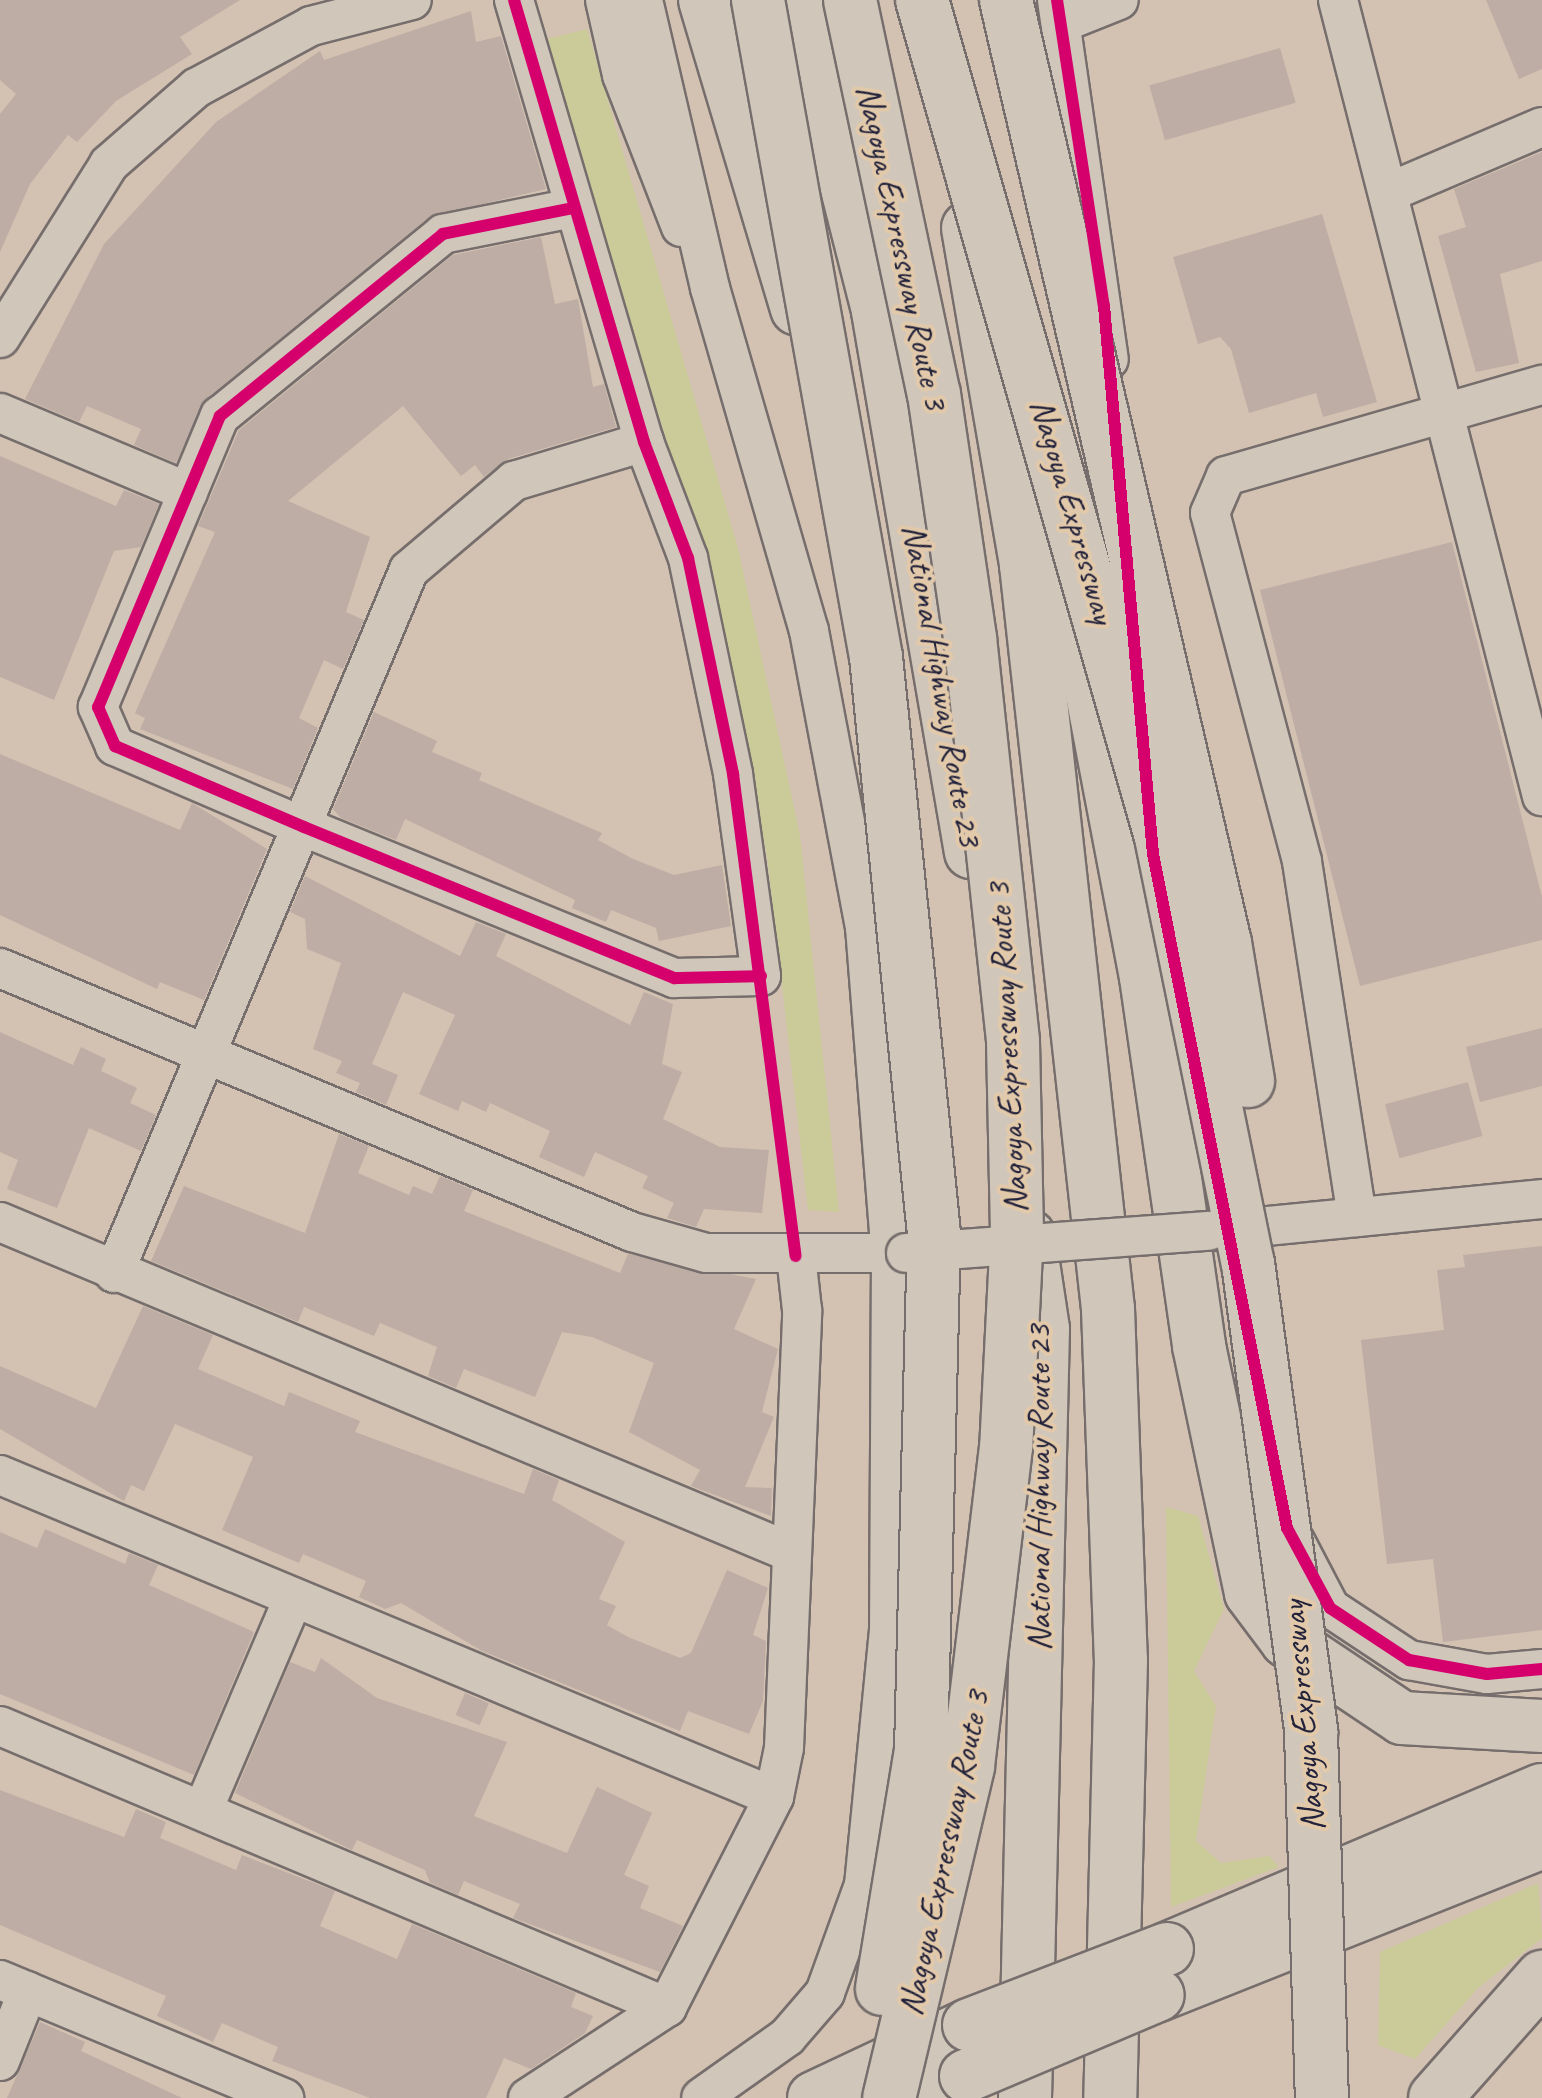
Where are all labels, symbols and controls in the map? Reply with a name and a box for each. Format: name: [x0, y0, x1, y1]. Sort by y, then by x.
street label: Nagoya Expressway Route 3: [847, 81, 957, 413]
street label: Nagoya Expressway: [1021, 394, 1125, 628]
street label: National Highway Route 23: [893, 521, 991, 849]
street label: Nagoya Expressway Route 3: [977, 882, 1037, 1214]
street label: National Highway Route 23: [1018, 1325, 1060, 1651]
street label: Nagoya Expressway: [1272, 1599, 1334, 1833]
street label: Nagoya Expressway Route 3: [889, 1687, 999, 2019]

